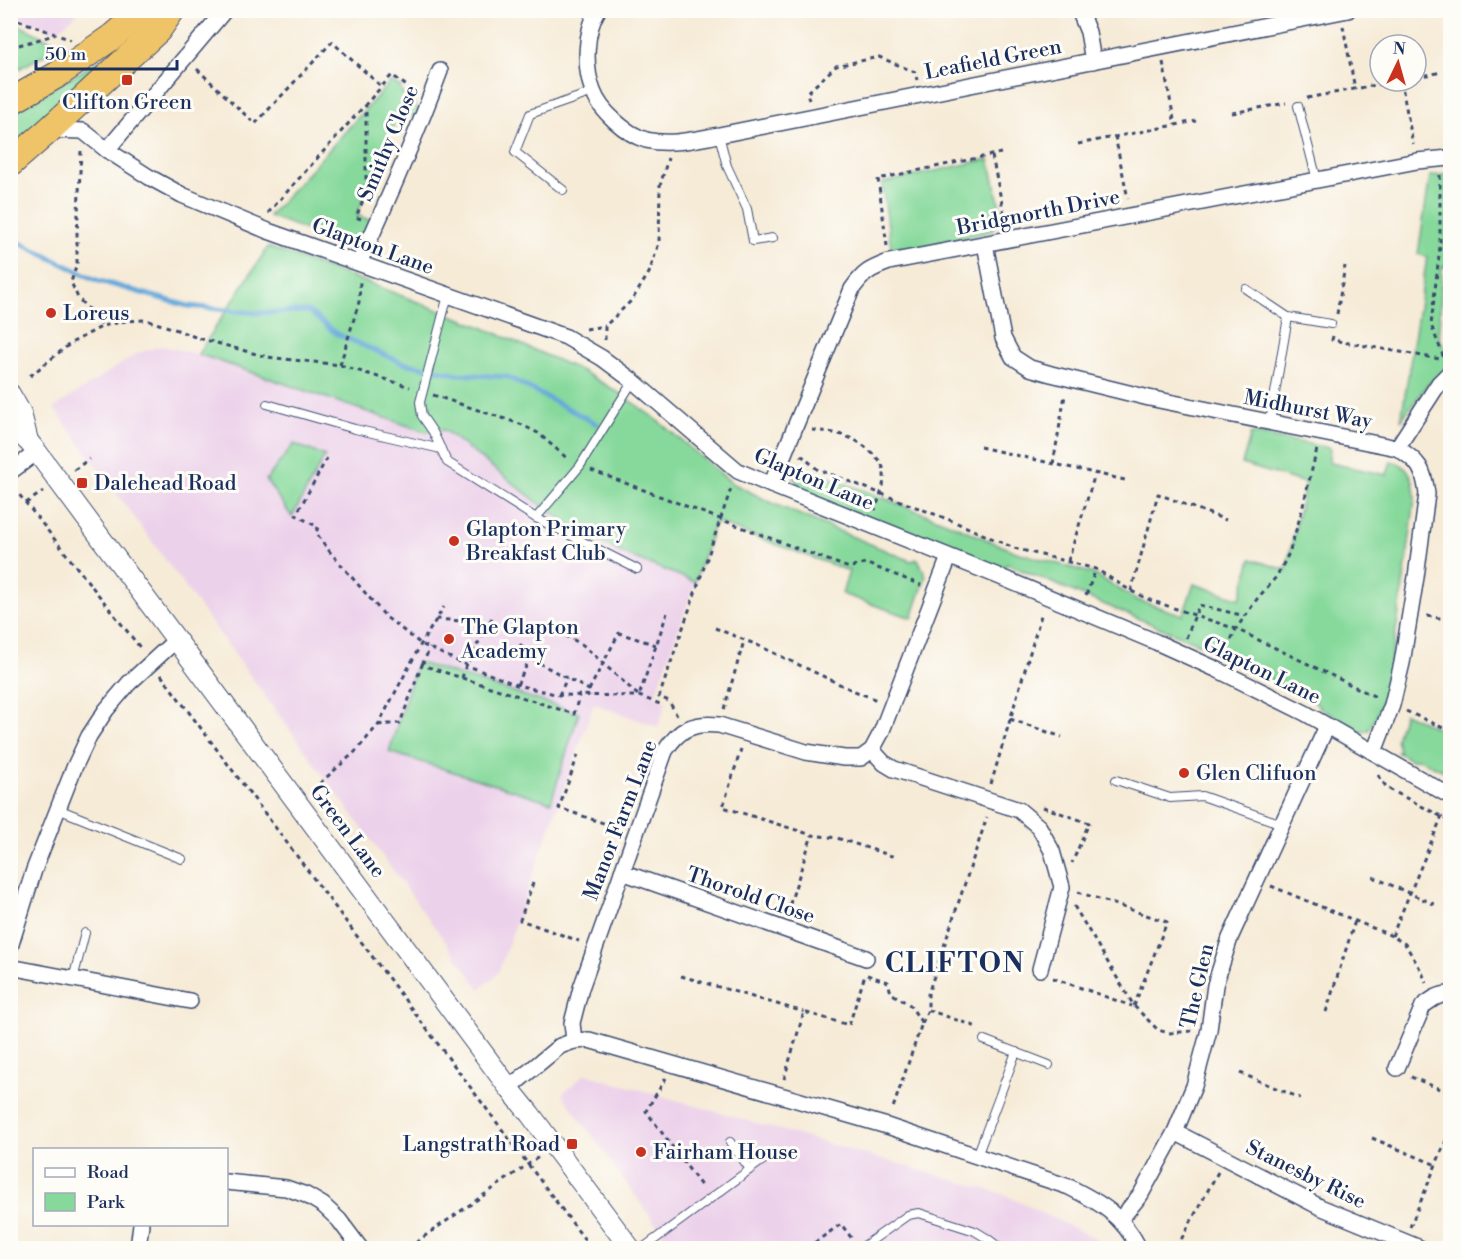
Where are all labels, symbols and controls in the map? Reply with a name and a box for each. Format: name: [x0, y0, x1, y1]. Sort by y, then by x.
scale bar: [36, 33, 177, 71]
north arrow: [1368, 33, 1428, 93]
street label: Leafield Green: [922, 34, 1064, 86]
text: N: [1392, 39, 1407, 60]
text: 50 m: [45, 43, 87, 66]
marker: Clifton Green: [120, 73, 134, 87]
street label: Smithy Close: [353, 81, 425, 206]
place label: Clifton Green: [62, 90, 192, 116]
street label: Bridgnorth Drive: [953, 184, 1122, 242]
street label: Glapton Lane: [308, 213, 437, 281]
place label: Loreus: [63, 301, 129, 327]
marker: Loreus: [44, 306, 58, 320]
street label: Midhurst Way: [1241, 385, 1375, 435]
street label: Glapton Lane: [750, 443, 878, 517]
place label: Dalehead Road: [94, 471, 237, 497]
marker: Dalehead Road: [75, 476, 89, 490]
place label: Glapton Primary Breakfast Club: [465, 517, 627, 567]
marker: Glapton Primary Breakfast Club: [447, 534, 461, 548]
place label: The Glapton Academy: [460, 615, 579, 665]
street label: Glapton Lane: [1198, 631, 1325, 711]
marker: The Glapton Academy: [442, 632, 456, 646]
street label: Manor Farm Lane: [578, 736, 664, 904]
place label: Glen Clifuon: [1196, 761, 1317, 787]
marker: Glen Clifuon: [1177, 766, 1191, 780]
street label: Green Lane: [304, 780, 391, 883]
street label: Thorold Close: [683, 862, 818, 930]
street label: The Glen: [1176, 941, 1220, 1031]
district label: CLIFTON: [885, 947, 1025, 981]
place label: Langstrath Road: [402, 1132, 560, 1158]
street label: Stanesby Rise: [1241, 1135, 1370, 1215]
marker: Langstrath Road: [565, 1137, 579, 1151]
place label: Fairham House: [653, 1140, 798, 1166]
marker: Fairham House: [634, 1145, 648, 1159]
legend: [33, 1148, 228, 1226]
text: Road: [87, 1161, 130, 1184]
text: Park: [87, 1191, 126, 1214]

